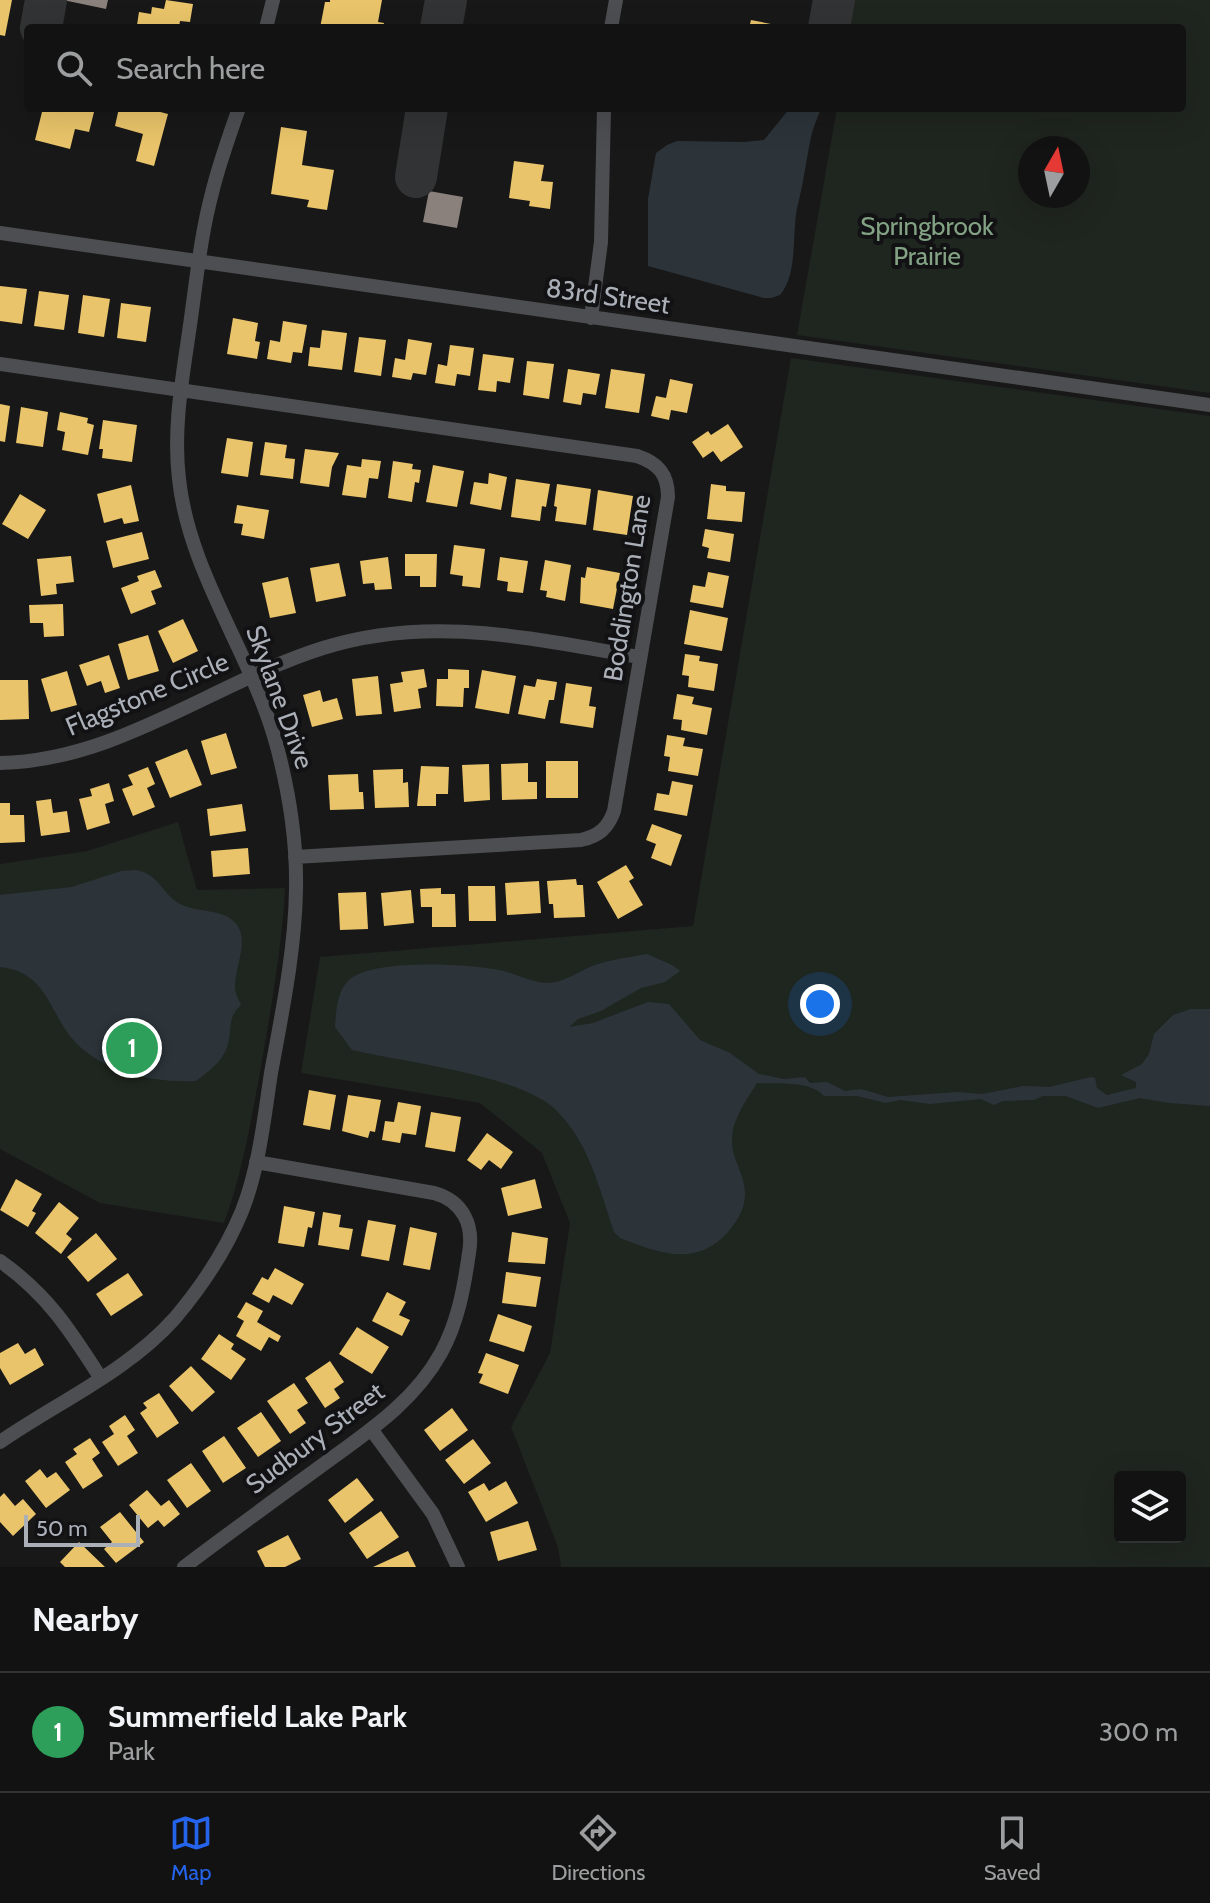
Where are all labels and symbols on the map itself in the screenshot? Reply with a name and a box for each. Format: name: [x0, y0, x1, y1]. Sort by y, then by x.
north arrow: [1018, 136, 1090, 208]
park label: Springbrook Prairie: [860, 210, 994, 272]
street label: 83rd Street: [544, 271, 672, 321]
street label: Boddington Lane: [596, 492, 658, 684]
street label: Skylane Drive: [239, 621, 321, 773]
street label: Flagstone Circle: [61, 645, 233, 743]
your location: [800, 984, 840, 1024]
pin: 1: [106, 1018, 158, 1078]
street label: Sudbury Street: [239, 1375, 391, 1500]
scale bar: [24, 1511, 140, 1547]

